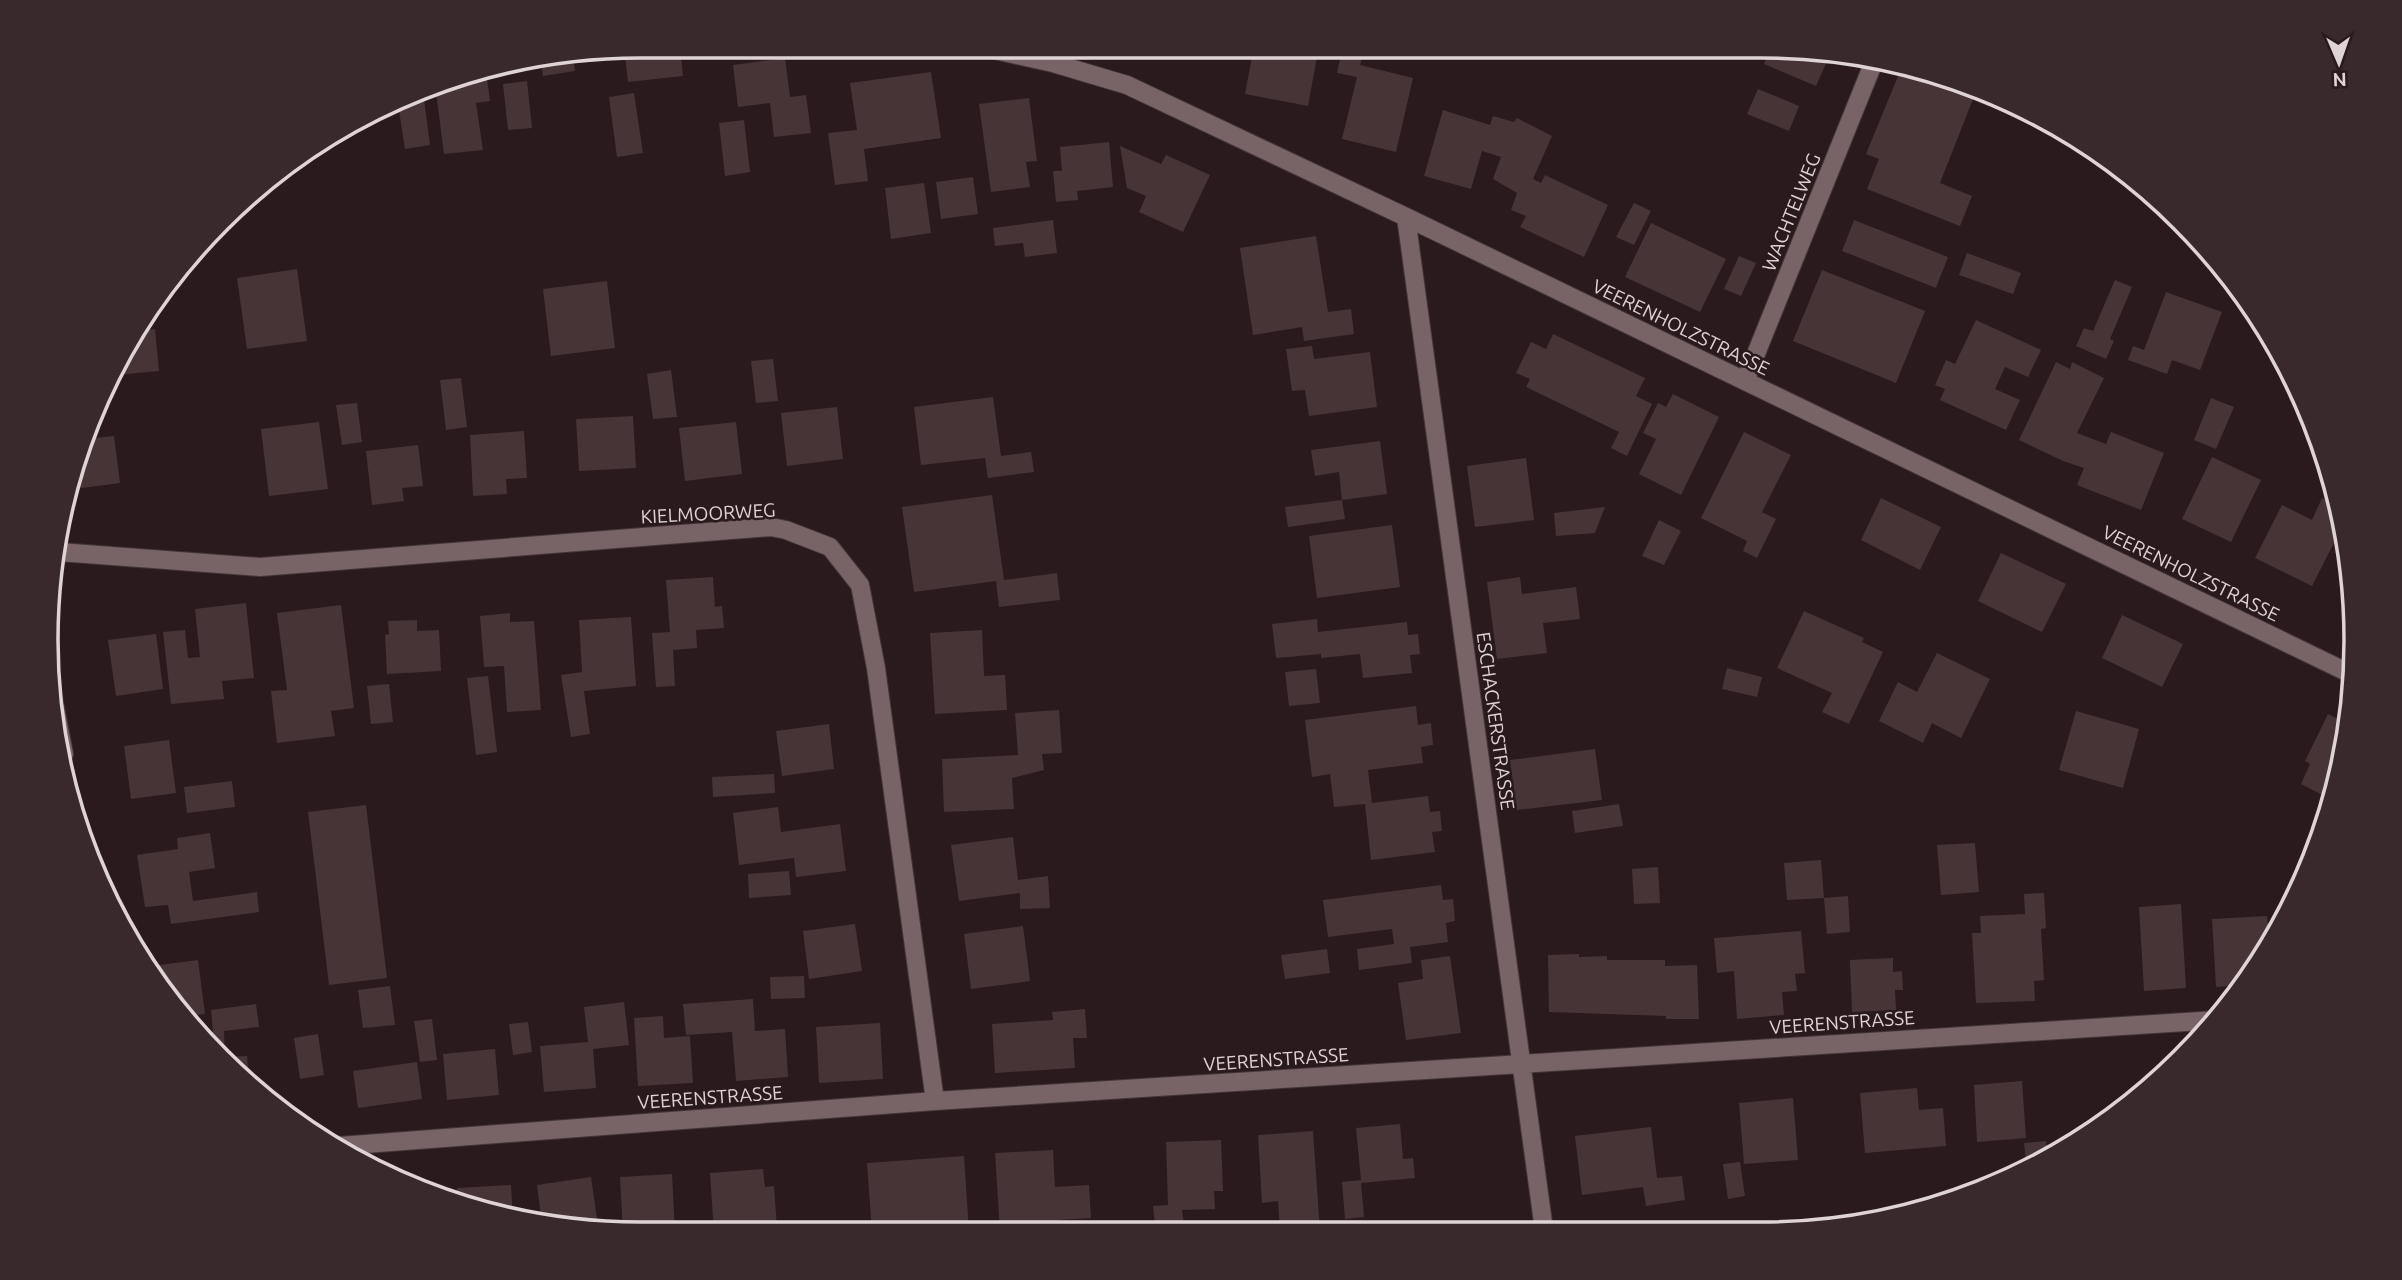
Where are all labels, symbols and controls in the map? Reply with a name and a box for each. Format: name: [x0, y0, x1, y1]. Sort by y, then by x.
north arrow: [2304, 28, 2374, 98]
text: N: [2332, 69, 2347, 91]
street label: WACHTELWEG: [1757, 150, 1825, 274]
street label: VEERENHOLZSTRASSE: [1589, 275, 1773, 379]
street label: KIELMOORWEG: [640, 498, 776, 528]
street label: VEERENHOLZSTRASSE: [2099, 521, 2283, 625]
street label: ESCHACKERSTRASSE: [1473, 631, 1519, 811]
street label: VEERENSTRASSE: [1769, 1006, 1915, 1038]
street label: VEERENSTRASSE: [1203, 1043, 1349, 1075]
street label: VEERENSTRASSE: [637, 1081, 783, 1113]

